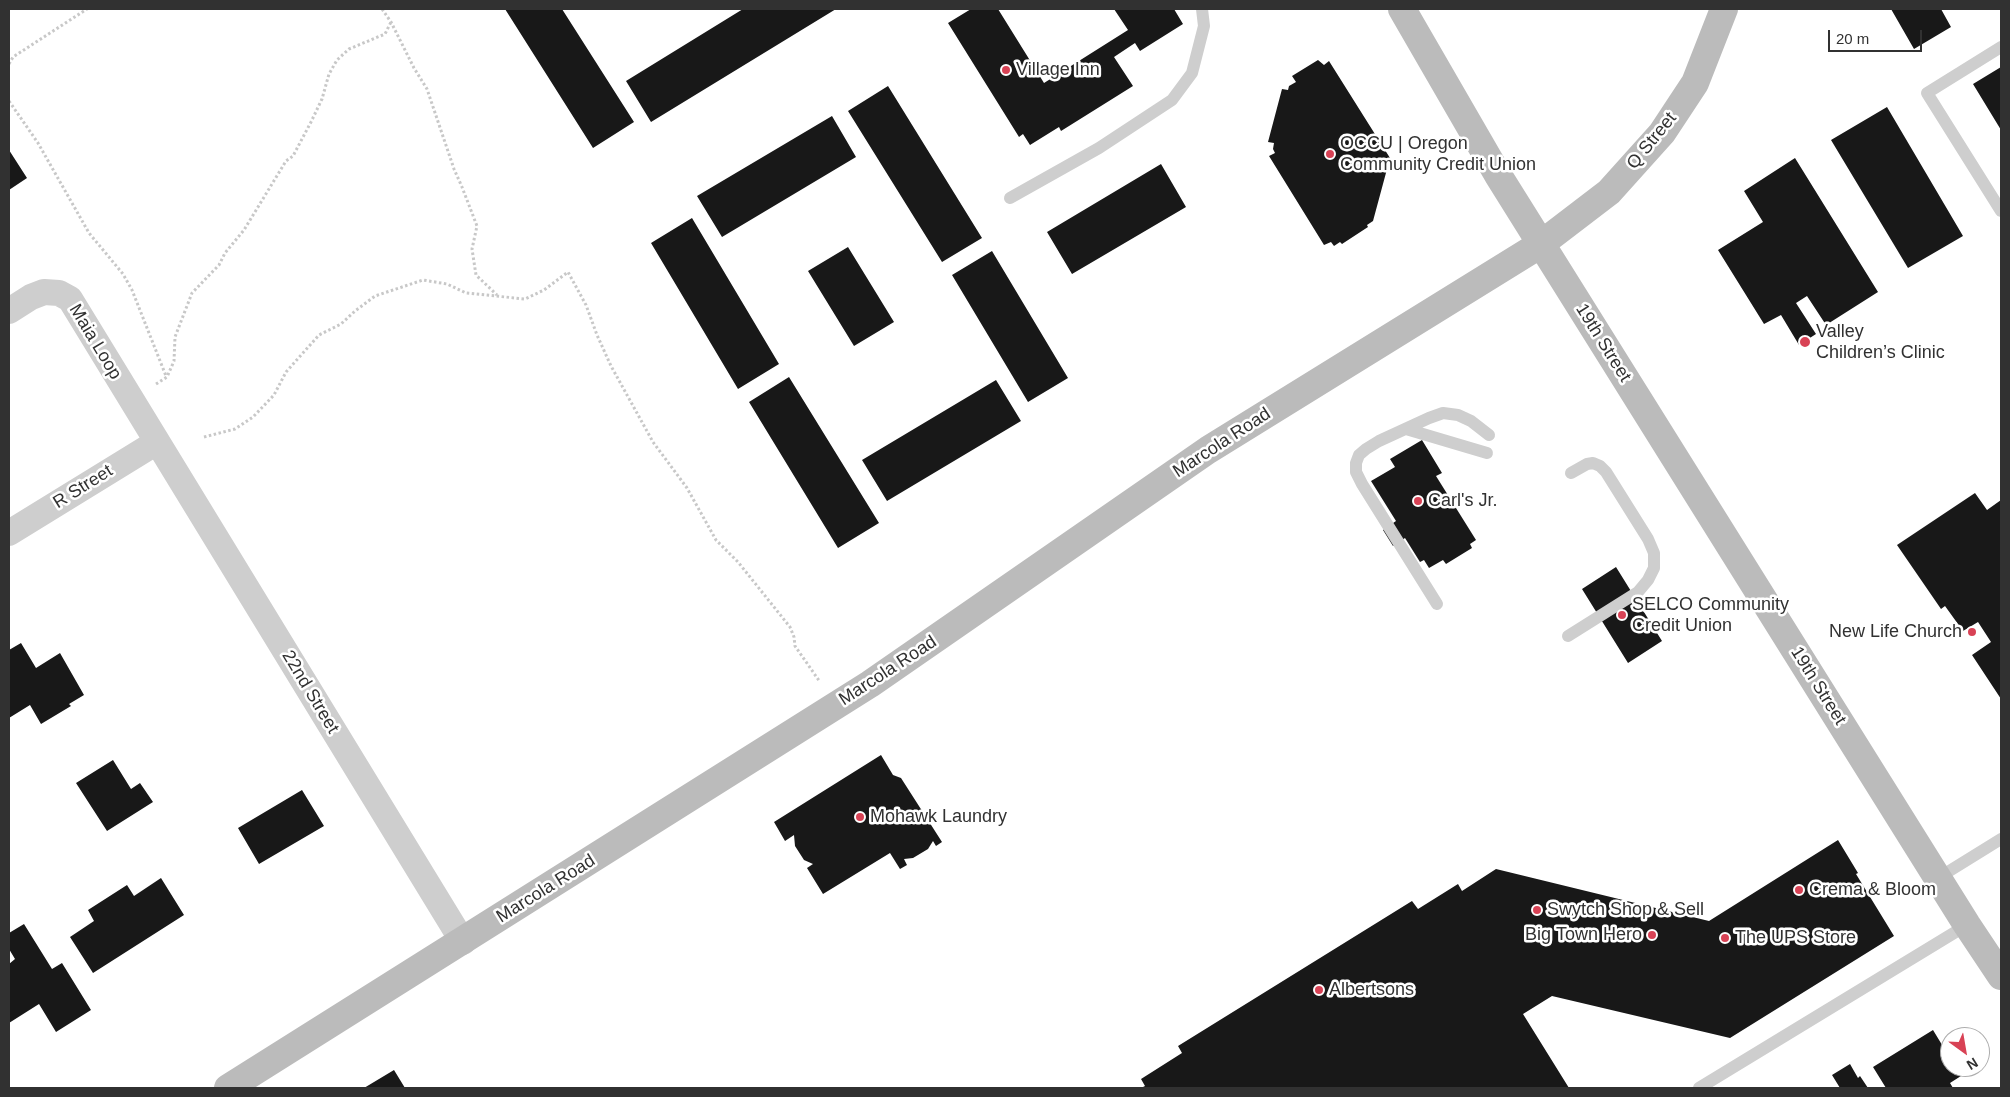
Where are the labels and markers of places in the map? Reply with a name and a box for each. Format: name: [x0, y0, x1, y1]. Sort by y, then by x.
place label: Village Inn: [1016, 59, 1100, 81]
marker: Village Inn: [1000, 64, 1012, 76]
place label: OCCU | Oregon Community Credit Union: [1340, 133, 1536, 176]
marker: OCCU | Oregon Community Credit Union: [1324, 148, 1336, 160]
place label: Valley Children’s Clinic: [1816, 321, 1945, 364]
marker: Valley Children’s Clinic: [1798, 335, 1812, 349]
place label: Carl's Jr.: [1428, 490, 1497, 512]
marker: Carl's Jr.: [1412, 495, 1424, 507]
place label: SELCO Community Credit Union: [1632, 594, 1789, 636]
marker: SELCO Community Credit Union: [1616, 609, 1628, 621]
place label: New Life Church: [1829, 621, 1962, 643]
marker: New Life Church: [1966, 626, 1978, 638]
place label: Mohawk Laundry: [870, 806, 1007, 828]
marker: Mohawk Laundry: [854, 811, 866, 823]
place label: Crema & Bloom: [1809, 879, 1936, 901]
marker: Crema & Bloom: [1793, 884, 1805, 896]
place label: Swytch Shop & Sell: [1547, 899, 1704, 921]
marker: Swytch Shop & Sell: [1531, 904, 1543, 916]
place label: Big Town Hero: [1525, 924, 1642, 946]
place label: The UPS Store: [1735, 927, 1856, 949]
marker: Big Town Hero: [1646, 929, 1658, 941]
marker: The UPS Store: [1719, 932, 1731, 944]
place label: Albertsons: [1329, 979, 1414, 1001]
marker: Albertsons: [1313, 984, 1325, 996]

